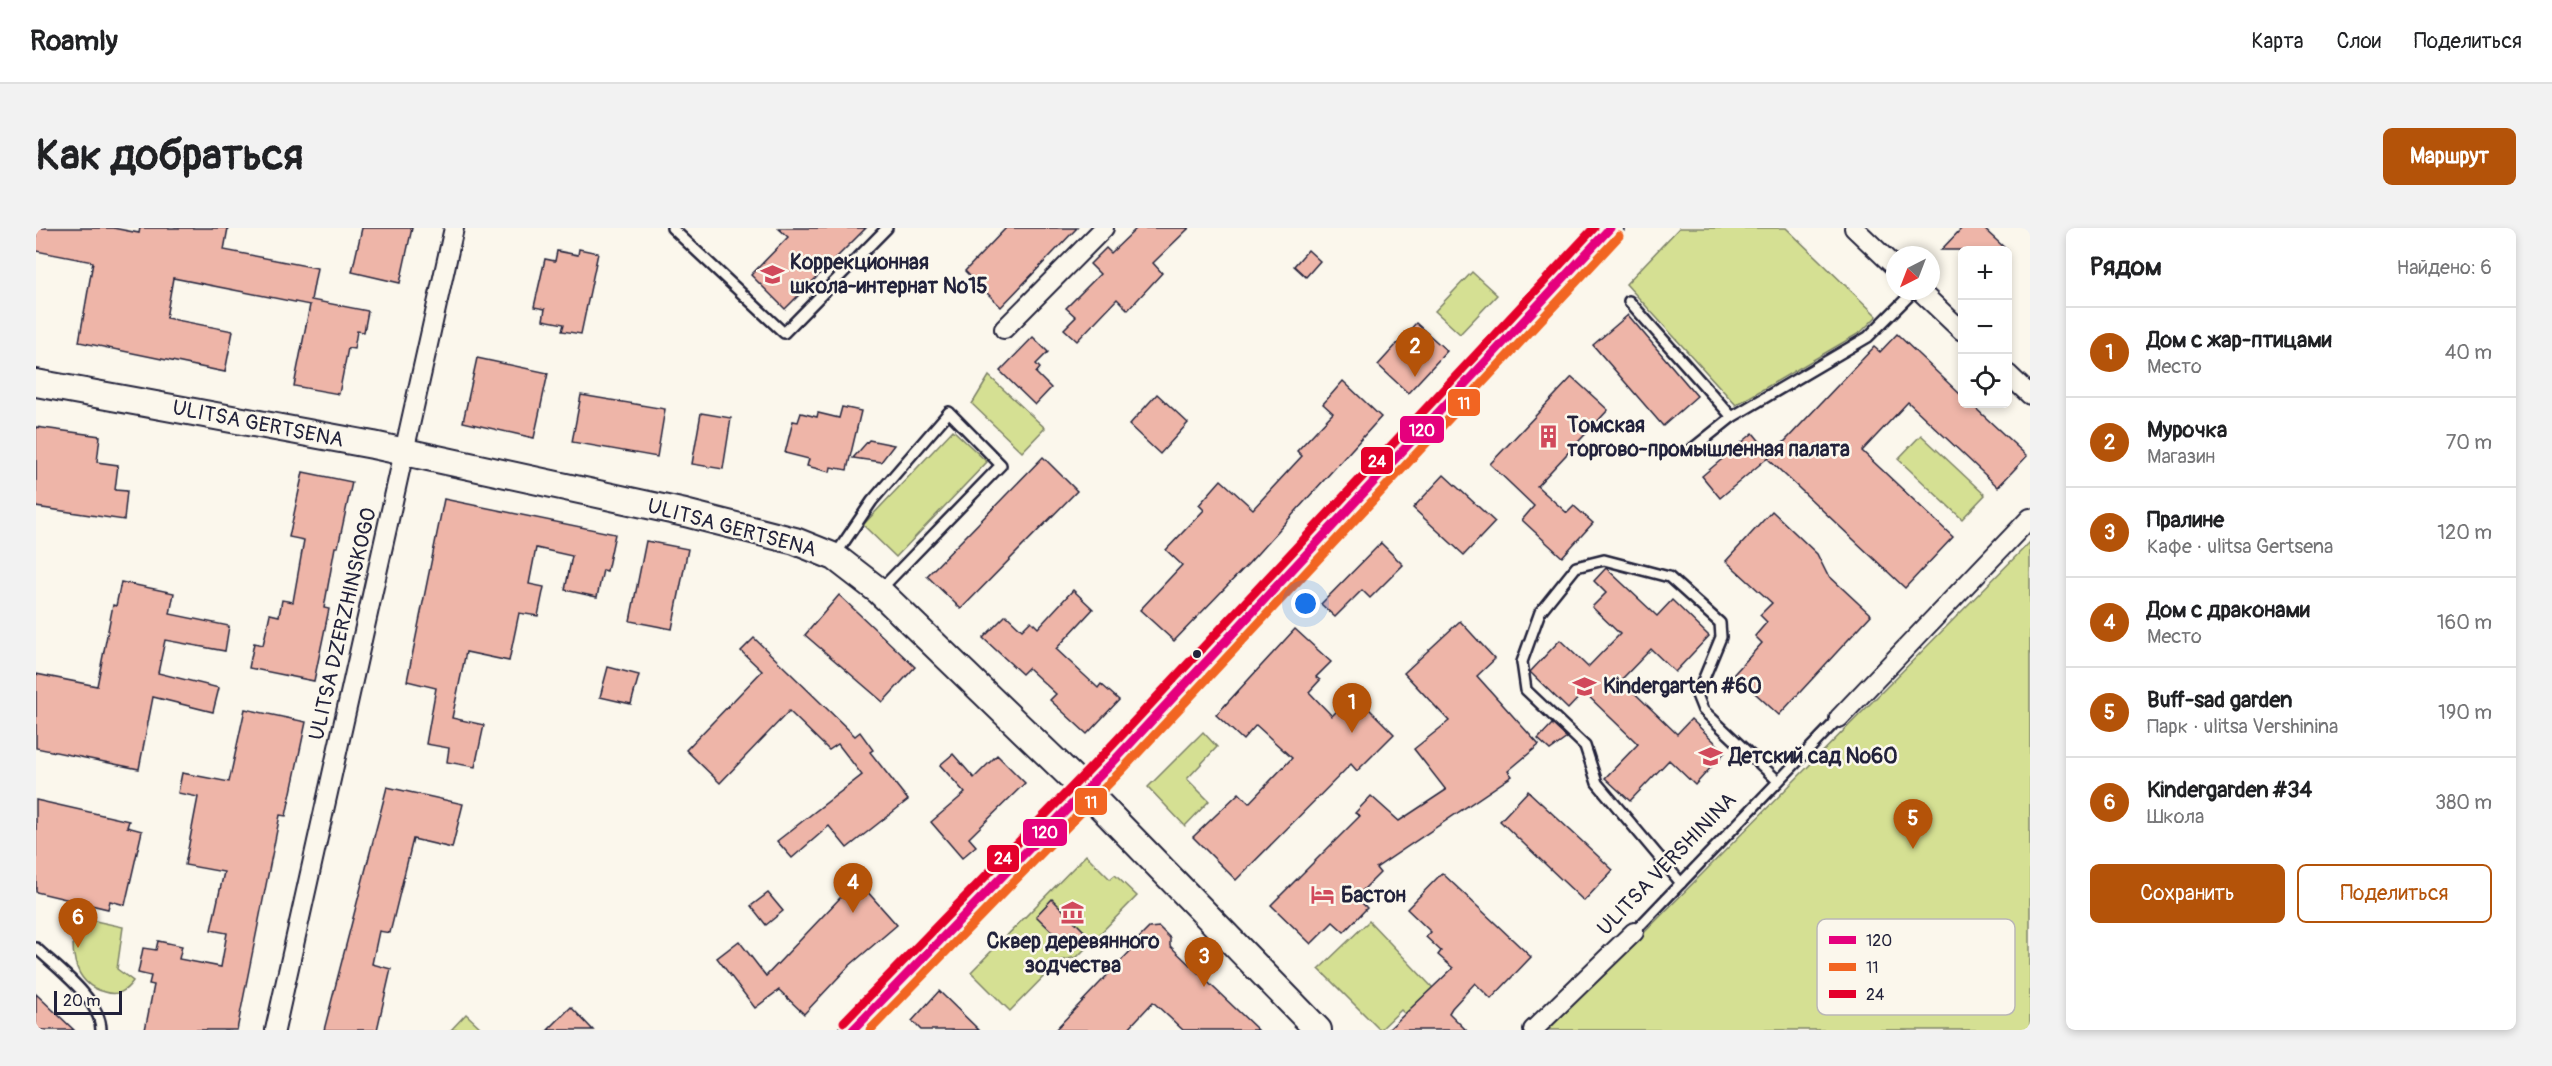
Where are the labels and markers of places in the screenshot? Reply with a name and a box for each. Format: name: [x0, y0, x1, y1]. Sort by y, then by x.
place label: Коррекционная школа-интернат №15: [790, 249, 988, 300]
school or university icon: Коррекционная школа-интернат №15: [759, 261, 785, 287]
pin: 2: [1396, 328, 1434, 377]
place label: Томская торгово-промышленная палата: [1566, 412, 1850, 463]
building icon: Томская торгово-промышленная палата: [1536, 424, 1562, 450]
unlabelled marker: [1191, 648, 1203, 660]
school or university icon: Kindergarten #60: [1572, 673, 1598, 699]
place label: Kindergarten #60: [1603, 673, 1762, 700]
pin: 1: [1332, 684, 1372, 733]
school or university icon: Детский сад №60: [1698, 743, 1724, 769]
place label: Детский сад №60: [1727, 743, 1898, 770]
pin: 5: [1894, 800, 1932, 849]
pin: 4: [834, 864, 872, 913]
hotel icon: Бастон: [1310, 882, 1336, 908]
place label: Бастон: [1341, 882, 1406, 909]
pin: 6: [58, 898, 98, 948]
museum icon: Сквер деревянного зодчества: [1060, 900, 1086, 926]
place label: Сквер деревянного зодчества: [986, 928, 1160, 979]
pin: 3: [1184, 938, 1224, 987]

